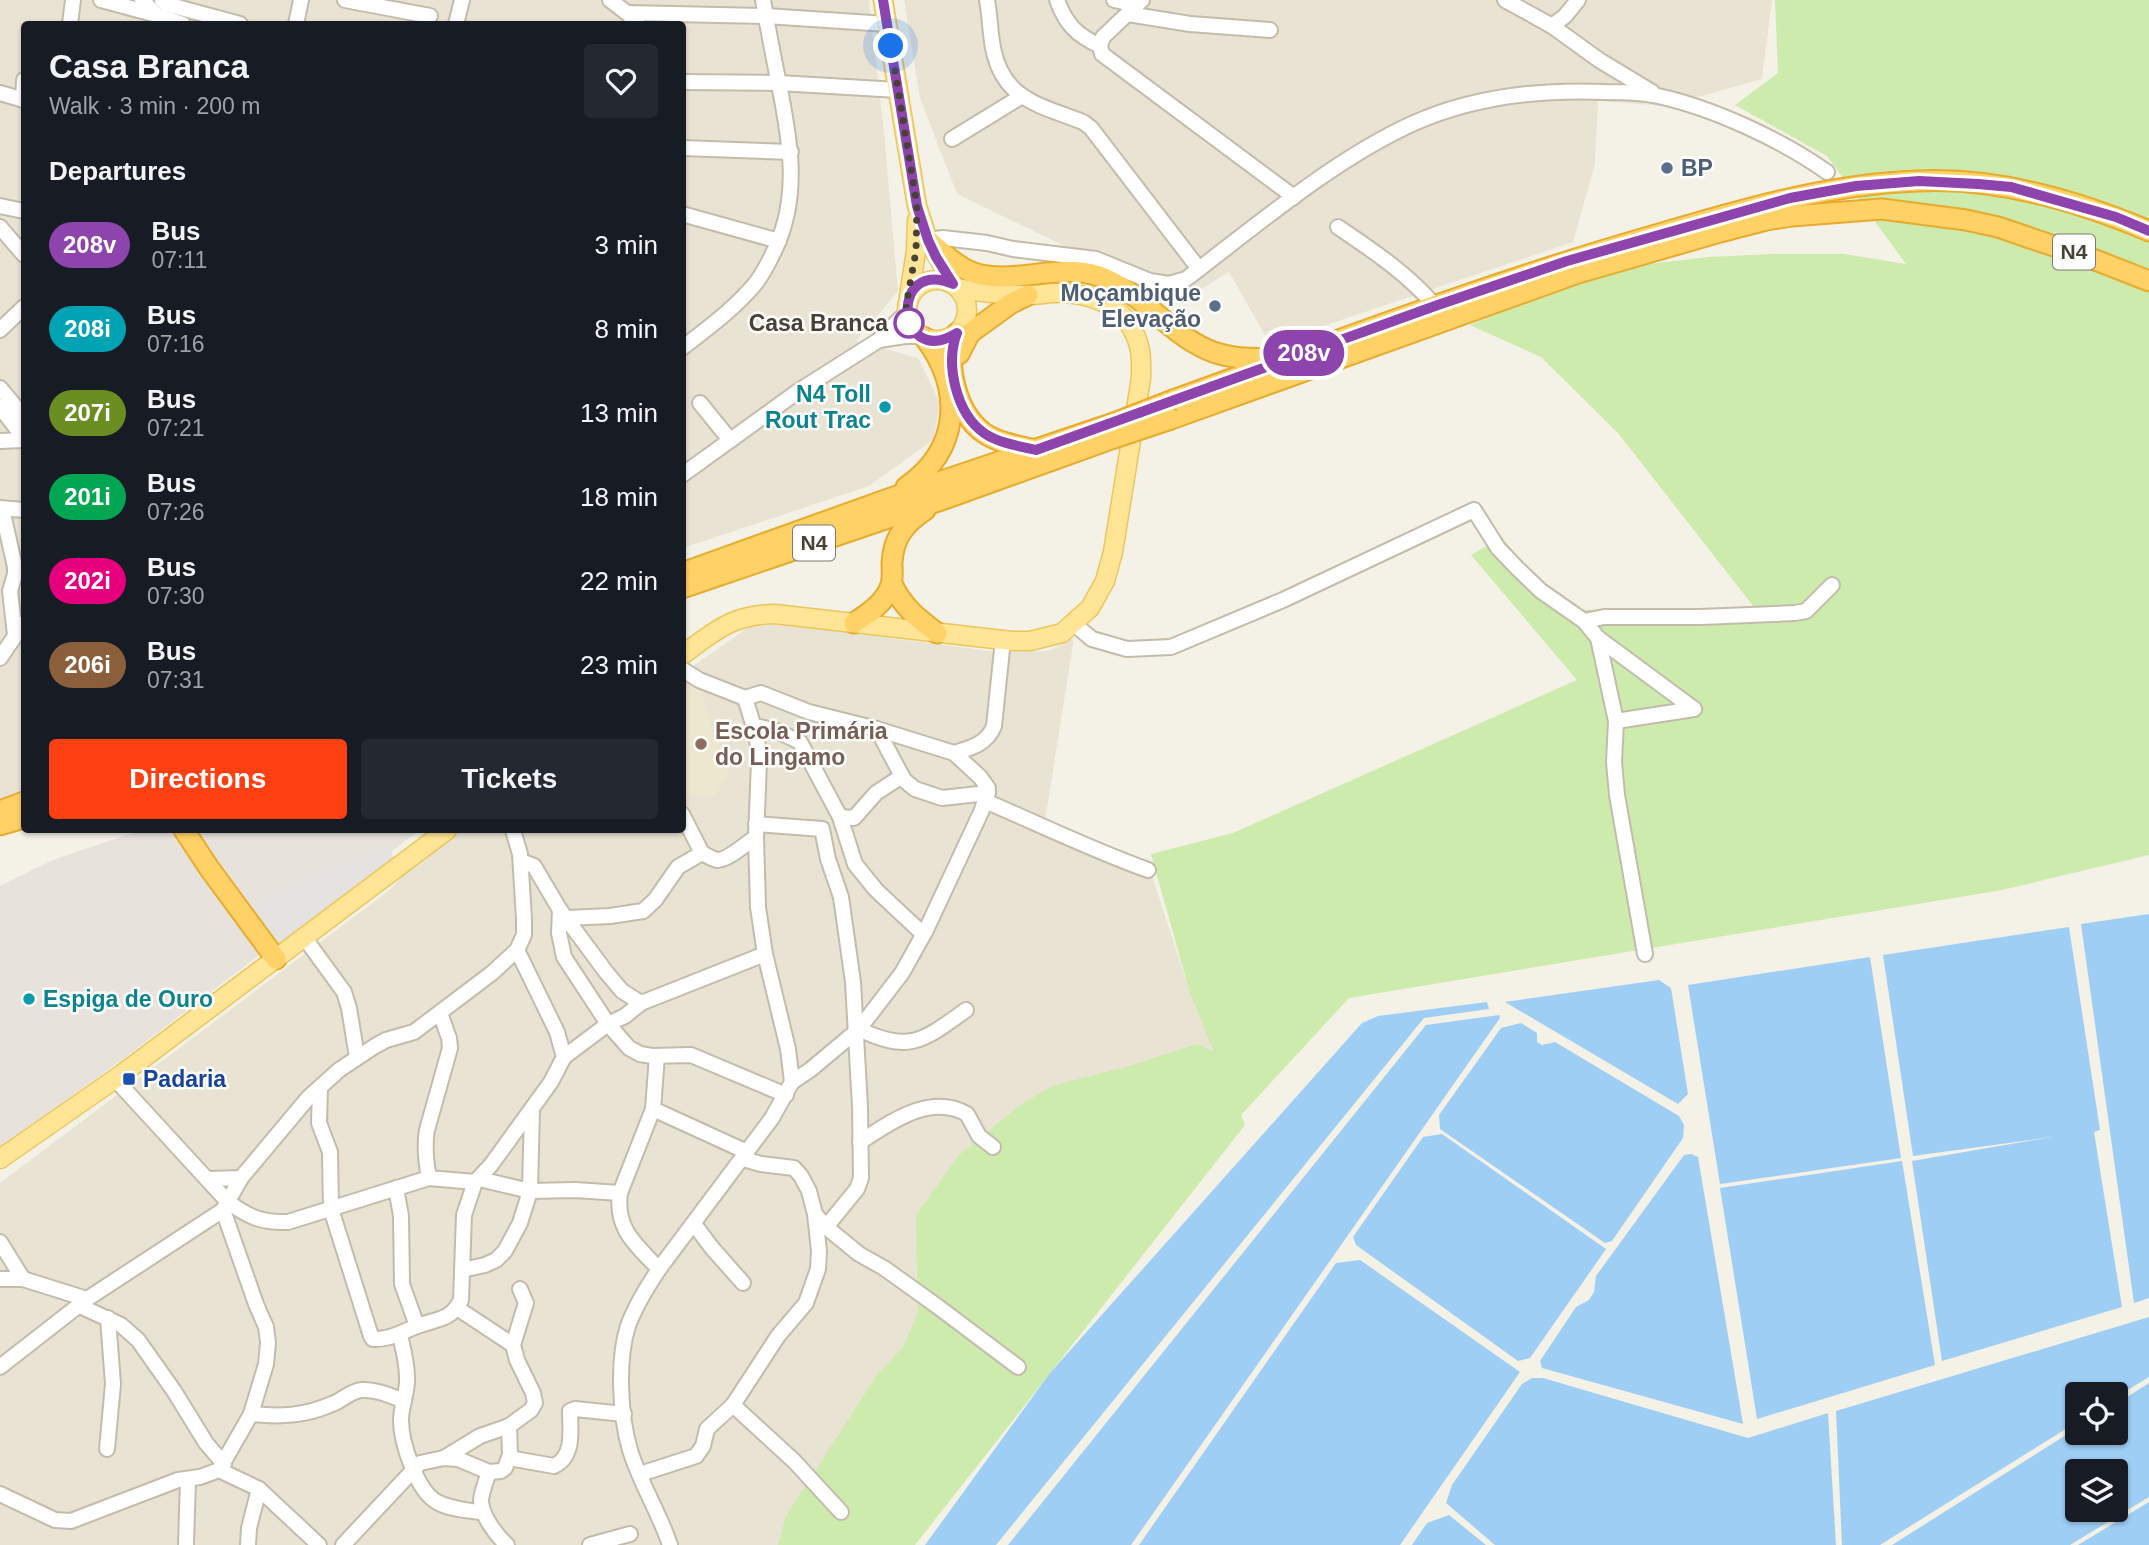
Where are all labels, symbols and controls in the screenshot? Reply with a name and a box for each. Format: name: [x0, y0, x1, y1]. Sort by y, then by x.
your location: [873, 28, 908, 63]
button: heart: [584, 44, 658, 118]
text: Casa Branca: [49, 48, 249, 85]
text: Walk · 3 min · 200 m: [49, 93, 260, 119]
place label: BP: [1681, 155, 1713, 181]
text: Departures: [49, 156, 186, 186]
marker: BP: [1659, 160, 1675, 176]
text: Bus: [151, 216, 201, 246]
text: 3 min: [594, 230, 658, 260]
text: 208v: [63, 231, 116, 258]
road number: N4: [2053, 234, 2095, 270]
text: 07:11: [151, 247, 207, 273]
place label: Moçambique Elevação: [1060, 280, 1201, 332]
marker: Moçambique Elevação: [1207, 298, 1223, 314]
text: Bus: [147, 300, 196, 330]
marker: Casa Branca: [894, 308, 924, 338]
place label: Casa Branca: [749, 310, 888, 336]
text: 8 min: [594, 314, 658, 344]
text: 208i: [64, 315, 111, 342]
line badge: 208v: [1255, 330, 1353, 376]
text: 07:16: [147, 331, 205, 357]
text: 208v: [1277, 339, 1331, 366]
place label: N4 Toll Rout Trac: [765, 381, 871, 433]
text: Bus: [147, 384, 196, 414]
text: 13 min: [580, 398, 658, 428]
text: 207i: [64, 399, 111, 426]
marker: N4 Toll Rout Trac: [877, 399, 893, 415]
text: 07:21: [147, 415, 205, 441]
text: Bus: [147, 468, 196, 498]
text: 18 min: [580, 482, 658, 512]
text: 201i: [64, 483, 111, 510]
text: 07:26: [147, 499, 205, 525]
road number: N4: [793, 526, 835, 560]
text: Bus: [147, 552, 196, 582]
text: 22 min: [580, 566, 658, 596]
text: 202i: [64, 567, 111, 594]
text: 07:30: [147, 583, 205, 609]
text: Bus: [147, 636, 196, 666]
text: 23 min: [580, 650, 658, 680]
text: 206i: [64, 651, 111, 678]
text: 07:31: [147, 667, 205, 693]
place label: Escola Primária do Lingamo: [715, 718, 888, 770]
marker: Escola Primária do Lingamo: [693, 736, 709, 752]
button: Directions: [49, 739, 347, 819]
button: Tickets: [361, 739, 658, 819]
place label: Espiga de Ouro: [43, 986, 213, 1012]
marker: Espiga de Ouro: [21, 991, 37, 1007]
place label: Padaria: [143, 1066, 226, 1092]
marker: Padaria: [121, 1071, 137, 1087]
map controls: [2065, 1382, 2128, 1522]
button: locate: [2065, 1382, 2128, 1445]
button: layers: [2065, 1459, 2128, 1522]

